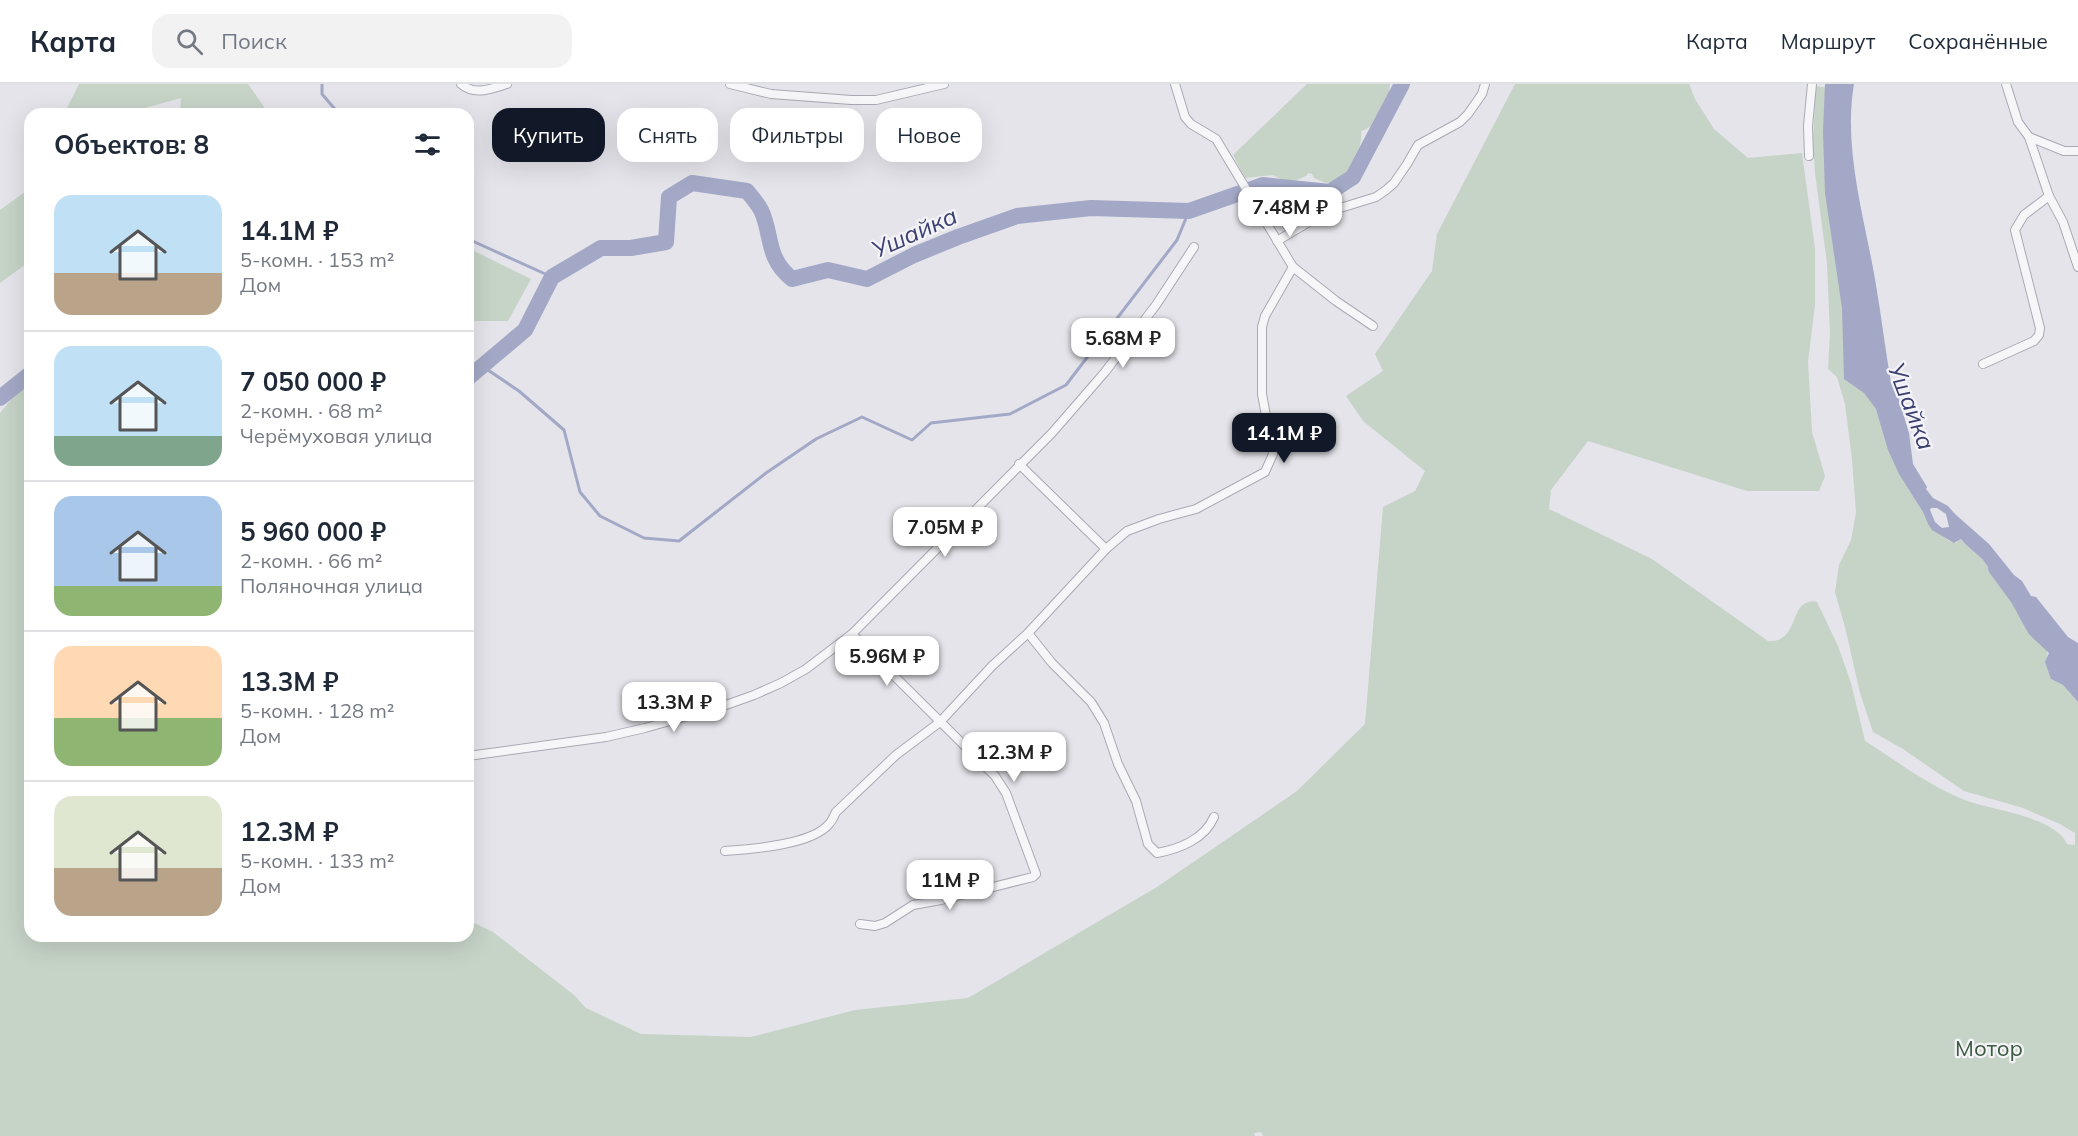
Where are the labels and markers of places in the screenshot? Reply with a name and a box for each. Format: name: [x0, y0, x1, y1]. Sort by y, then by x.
pin: 7.48M ₽: [1235, 187, 1345, 238]
pin: 5.68M ₽: [1068, 318, 1178, 369]
pin: 14.1M ₽: [1229, 413, 1339, 464]
pin: 7.05M ₽: [890, 507, 1000, 558]
pin: 5.96M ₽: [832, 636, 942, 687]
pin: 13.3M ₽: [619, 682, 729, 733]
pin: 12.3M ₽: [959, 732, 1069, 783]
pin: 11M ₽: [908, 860, 992, 911]

